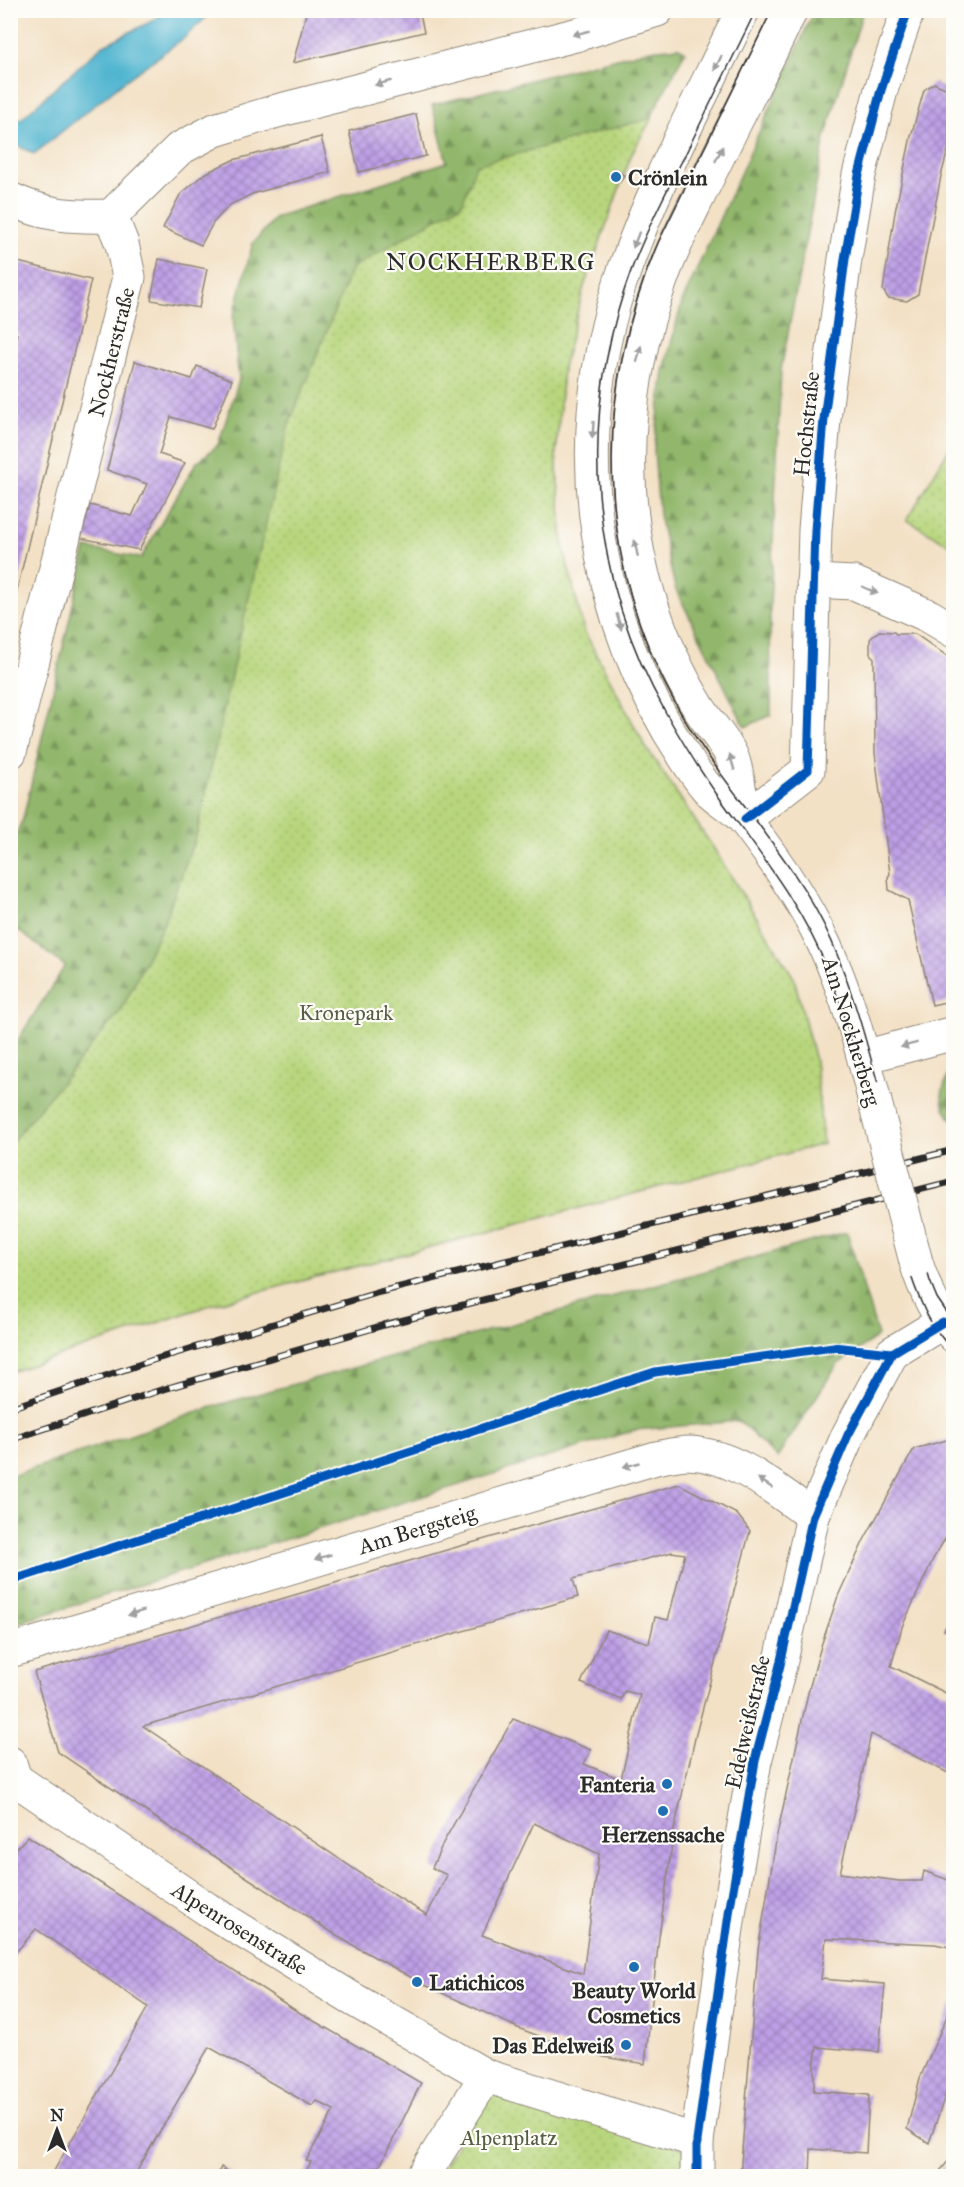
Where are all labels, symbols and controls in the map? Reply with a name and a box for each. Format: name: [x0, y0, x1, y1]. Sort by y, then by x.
one-way arrow: [572, 29, 590, 39]
one-way arrow: [713, 55, 722, 72]
one-way arrow: [374, 78, 392, 88]
one-way arrow: [714, 146, 723, 163]
place label: Crönlein: [628, 164, 707, 191]
marker: Crönlein: [609, 170, 623, 184]
one-way arrow: [631, 232, 641, 250]
district label: NOCKHERBERG: [386, 247, 596, 277]
street label: Nockherstraße: [82, 285, 141, 420]
one-way arrow: [635, 345, 645, 364]
street label: Hochstraße: [788, 370, 825, 478]
one-way arrow: [589, 420, 598, 439]
one-way arrow: [631, 539, 641, 557]
one-way arrow: [861, 585, 878, 594]
one-way arrow: [615, 613, 624, 631]
one-way arrow: [727, 753, 737, 771]
street label: Am Nockherberg: [816, 952, 887, 1110]
park label: Kronepark: [299, 999, 394, 1026]
one-way arrow: [900, 1041, 918, 1050]
one-way arrow: [622, 1461, 640, 1470]
one-way arrow: [757, 1478, 773, 1489]
street label: Am Bergsteig: [354, 1499, 480, 1560]
one-way arrow: [314, 1553, 332, 1562]
one-way arrow: [127, 1609, 145, 1618]
street label: Edelweißstraße: [719, 1653, 776, 1792]
place label: Fanteria: [580, 1771, 656, 1798]
marker: Fanteria: [660, 1777, 674, 1791]
marker: Herzenssache: [656, 1804, 670, 1818]
place label: Herzenssache: [601, 1821, 725, 1848]
street label: Alpenrosenstraße: [166, 1875, 313, 1981]
marker: Beauty World Cosmetics: [627, 1960, 641, 1974]
place label: Latichicos: [429, 1969, 524, 1996]
marker: Latichicos: [410, 1975, 424, 1989]
place label: Beauty World Cosmetics: [572, 1977, 697, 2029]
place label: Das Edelweiß: [492, 2032, 615, 2059]
marker: Das Edelweiß: [619, 2038, 633, 2052]
north arrow: [27, 2100, 87, 2160]
text: N: [50, 2106, 64, 2125]
park label: Alpenplatz: [460, 2124, 557, 2151]

